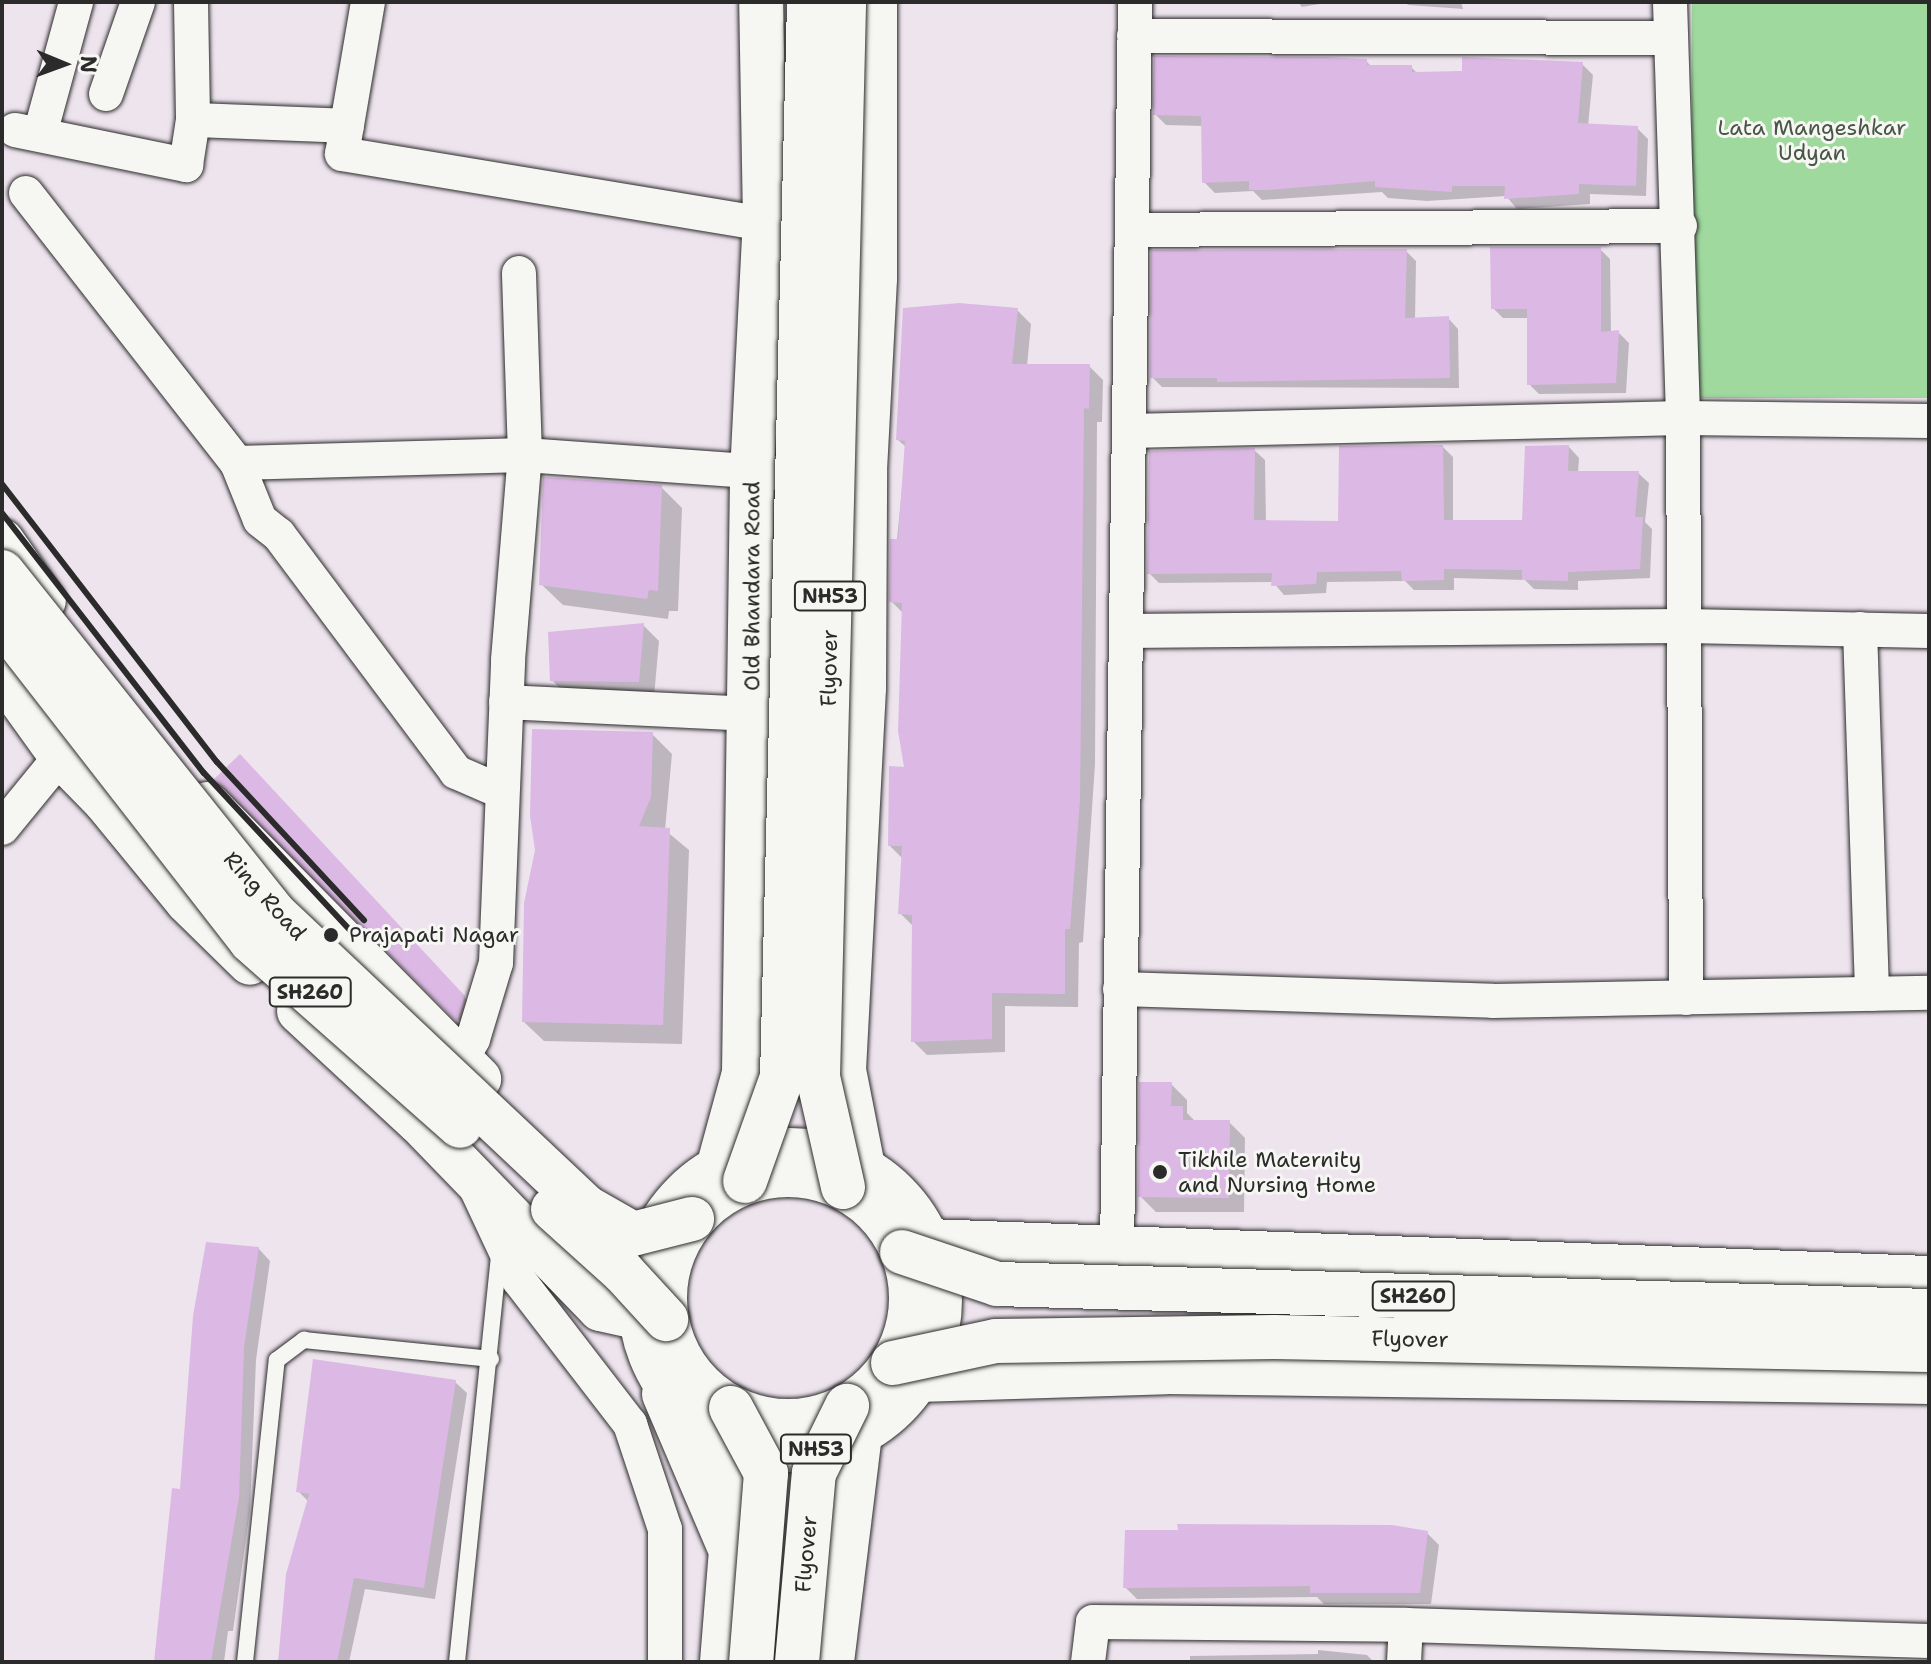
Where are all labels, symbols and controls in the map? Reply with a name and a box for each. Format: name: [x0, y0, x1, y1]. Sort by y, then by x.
north arrow: [24, 24, 104, 104]
text: N: [74, 55, 103, 73]
park label: Lata Mangeshkar Udyan: [1718, 114, 1906, 166]
street label: Old Bhandara Road: [739, 481, 765, 691]
road number: NH53: [792, 580, 868, 612]
street label: Flyover: [815, 629, 843, 707]
street label: Ring Road: [218, 846, 312, 946]
place label: Prajapati Nagar: [349, 922, 519, 948]
marker: Prajapati Nagar: [320, 924, 342, 946]
road number: SH260: [268, 976, 352, 1008]
place label: Tikhile Maternity and Nursing Home: [1178, 1146, 1376, 1198]
marker: Tikhile Maternity and Nursing Home: [1149, 1161, 1171, 1183]
road number: SH260: [1371, 1280, 1455, 1312]
street label: Flyover: [1371, 1325, 1449, 1353]
road number: NH53: [778, 1433, 854, 1465]
street label: Flyover: [789, 1514, 823, 1594]

